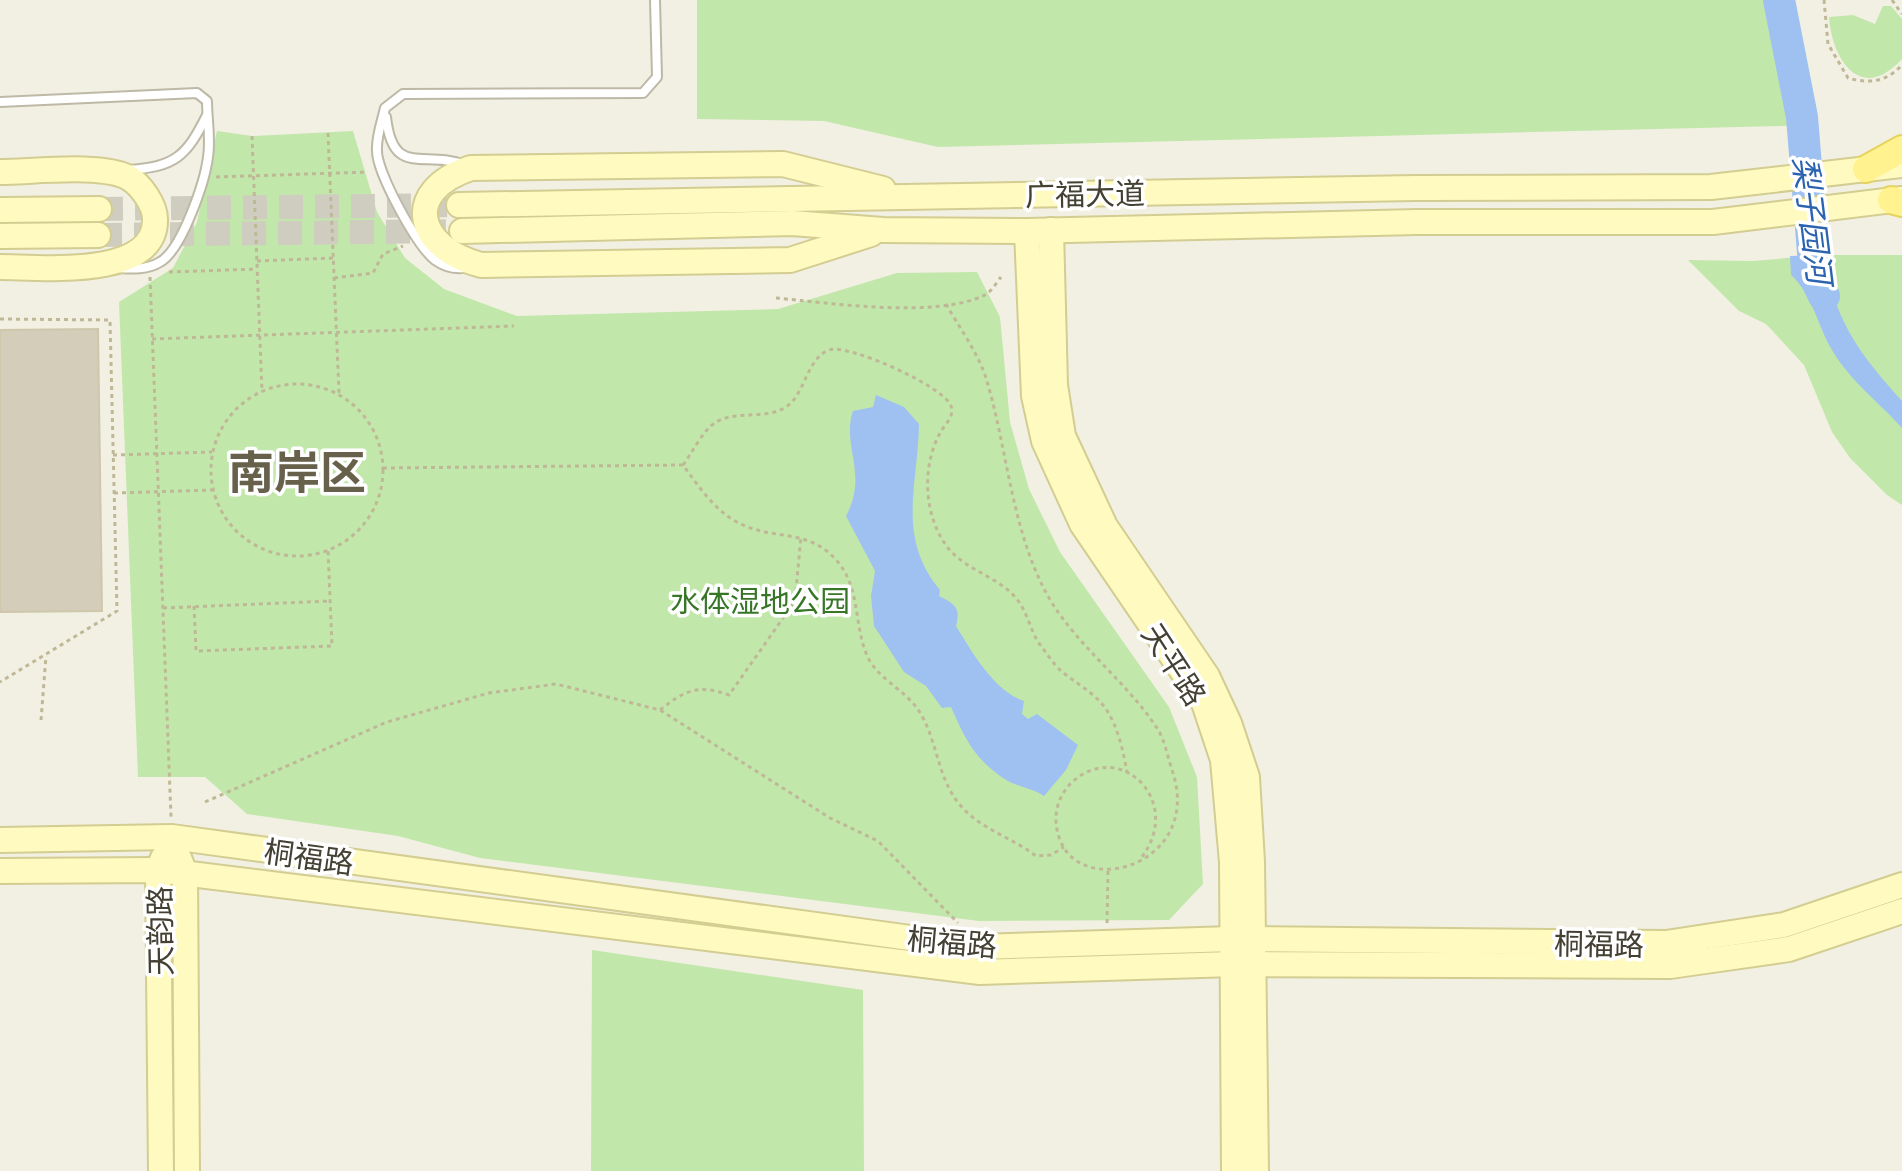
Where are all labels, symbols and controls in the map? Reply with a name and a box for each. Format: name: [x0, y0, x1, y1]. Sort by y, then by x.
water label: 梨子园河: [1787, 154, 1841, 292]
street label: 广福大道: [1025, 174, 1145, 212]
district label: 南岸区: [228, 443, 366, 498]
park label: 水体湿地公园: [670, 582, 850, 618]
street label: 天平路: [1135, 616, 1215, 712]
street label: 桐福路: [262, 832, 356, 880]
street label: 天韵路: [140, 886, 178, 976]
street label: 桐福路: [906, 919, 998, 963]
street label: 桐福路: [1554, 924, 1644, 962]

